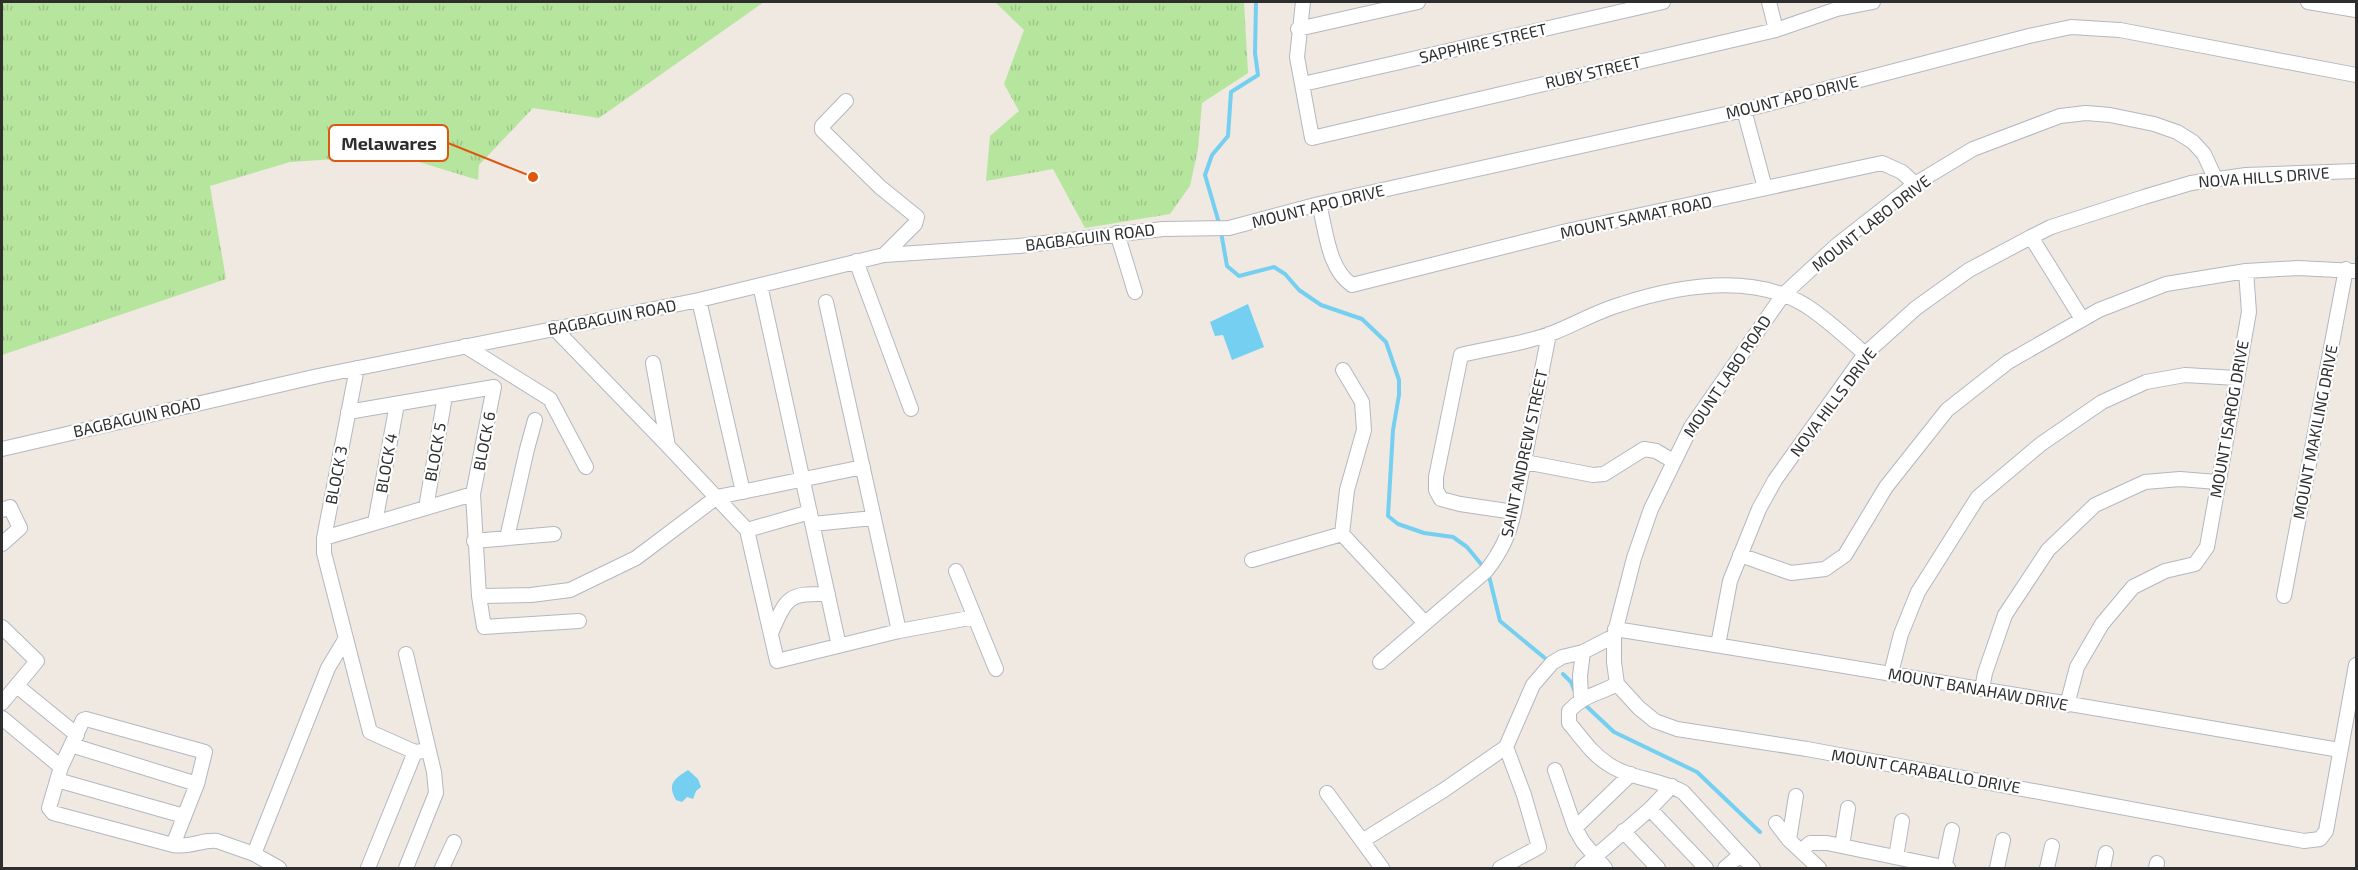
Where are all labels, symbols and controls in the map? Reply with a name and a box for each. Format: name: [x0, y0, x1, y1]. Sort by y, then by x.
street label: SAPPHIRE STREET: [1417, 19, 1549, 66]
street label: RUBY STREET: [1543, 51, 1643, 92]
street label: MOUNT APO DRIVE: [1724, 71, 1860, 122]
callout: Melawares: [329, 125, 448, 161]
text: Melawares: [341, 132, 437, 154]
street label: NOVA HILLS DRIVE: [2198, 162, 2330, 191]
street label: MOUNT LABO DRIVE: [1808, 170, 1934, 275]
street label: MOUNT APO DRIVE: [1250, 180, 1386, 231]
street label: MOUNT SAMAT ROAD: [1558, 191, 1714, 242]
street label: BAGBAGUIN ROAD: [1024, 219, 1156, 254]
street label: BAGBAGUIN ROAD: [546, 295, 678, 338]
street label: MOUNT LABO ROAD: [1679, 311, 1774, 440]
street label: MOUNT ISAROG DRIVE: [2205, 339, 2252, 499]
street label: NOVA HILLS DRIVE: [1785, 343, 1880, 460]
street label: MOUNT MAKILING DRIVE: [2288, 343, 2341, 521]
street label: SAINT ANDREW STREET: [1496, 367, 1551, 539]
street label: BAGBAGUIN ROAD: [71, 393, 203, 440]
street label: BLOCK 6: [468, 410, 499, 472]
street label: BLOCK 5: [420, 421, 449, 483]
street label: BLOCK 4: [371, 431, 400, 494]
street label: BLOCK 3: [321, 444, 351, 506]
street label: MOUNT BANAHAW DRIVE: [1887, 663, 2070, 714]
street label: MOUNT CARABALLO DRIVE: [1830, 744, 2022, 797]

